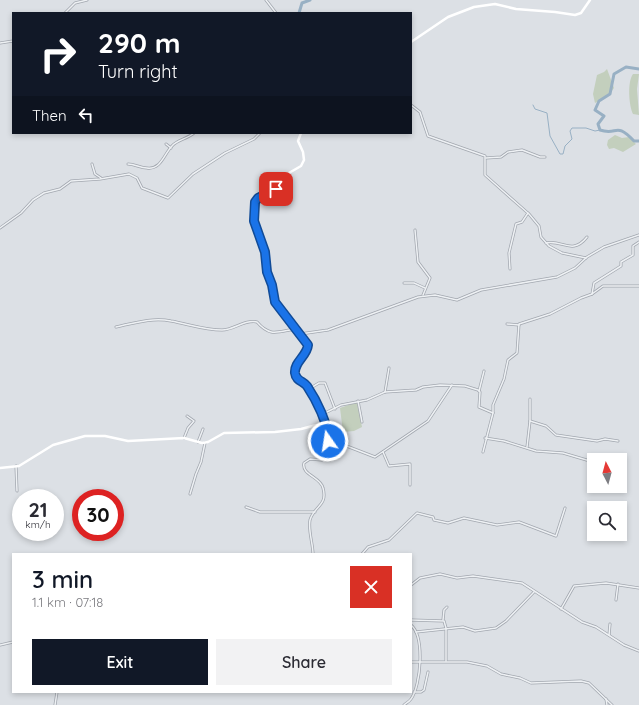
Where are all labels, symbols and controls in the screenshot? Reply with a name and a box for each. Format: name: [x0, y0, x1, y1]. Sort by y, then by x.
text: 290 m: [98, 25, 181, 60]
icon: right: [32, 28, 84, 80]
text: Turn right: [98, 60, 178, 83]
icon: left: [75, 104, 97, 126]
text: Then: [32, 106, 67, 125]
pin: [259, 172, 293, 206]
icon: arrive: [265, 178, 287, 200]
position arrow: [307, 420, 349, 462]
north arrow: [587, 453, 627, 493]
map controls: [587, 453, 627, 541]
speed limit sign: 30: [72, 489, 124, 541]
text: 21: [28, 497, 48, 522]
button: search: [587, 501, 627, 541]
text: km/h: [25, 518, 51, 531]
text: 3 min: [32, 564, 93, 594]
button: close: [350, 566, 392, 608]
text: 1.1 km · 07:18: [32, 594, 103, 610]
button: Exit: [32, 639, 208, 685]
button: Share: [216, 639, 392, 685]

